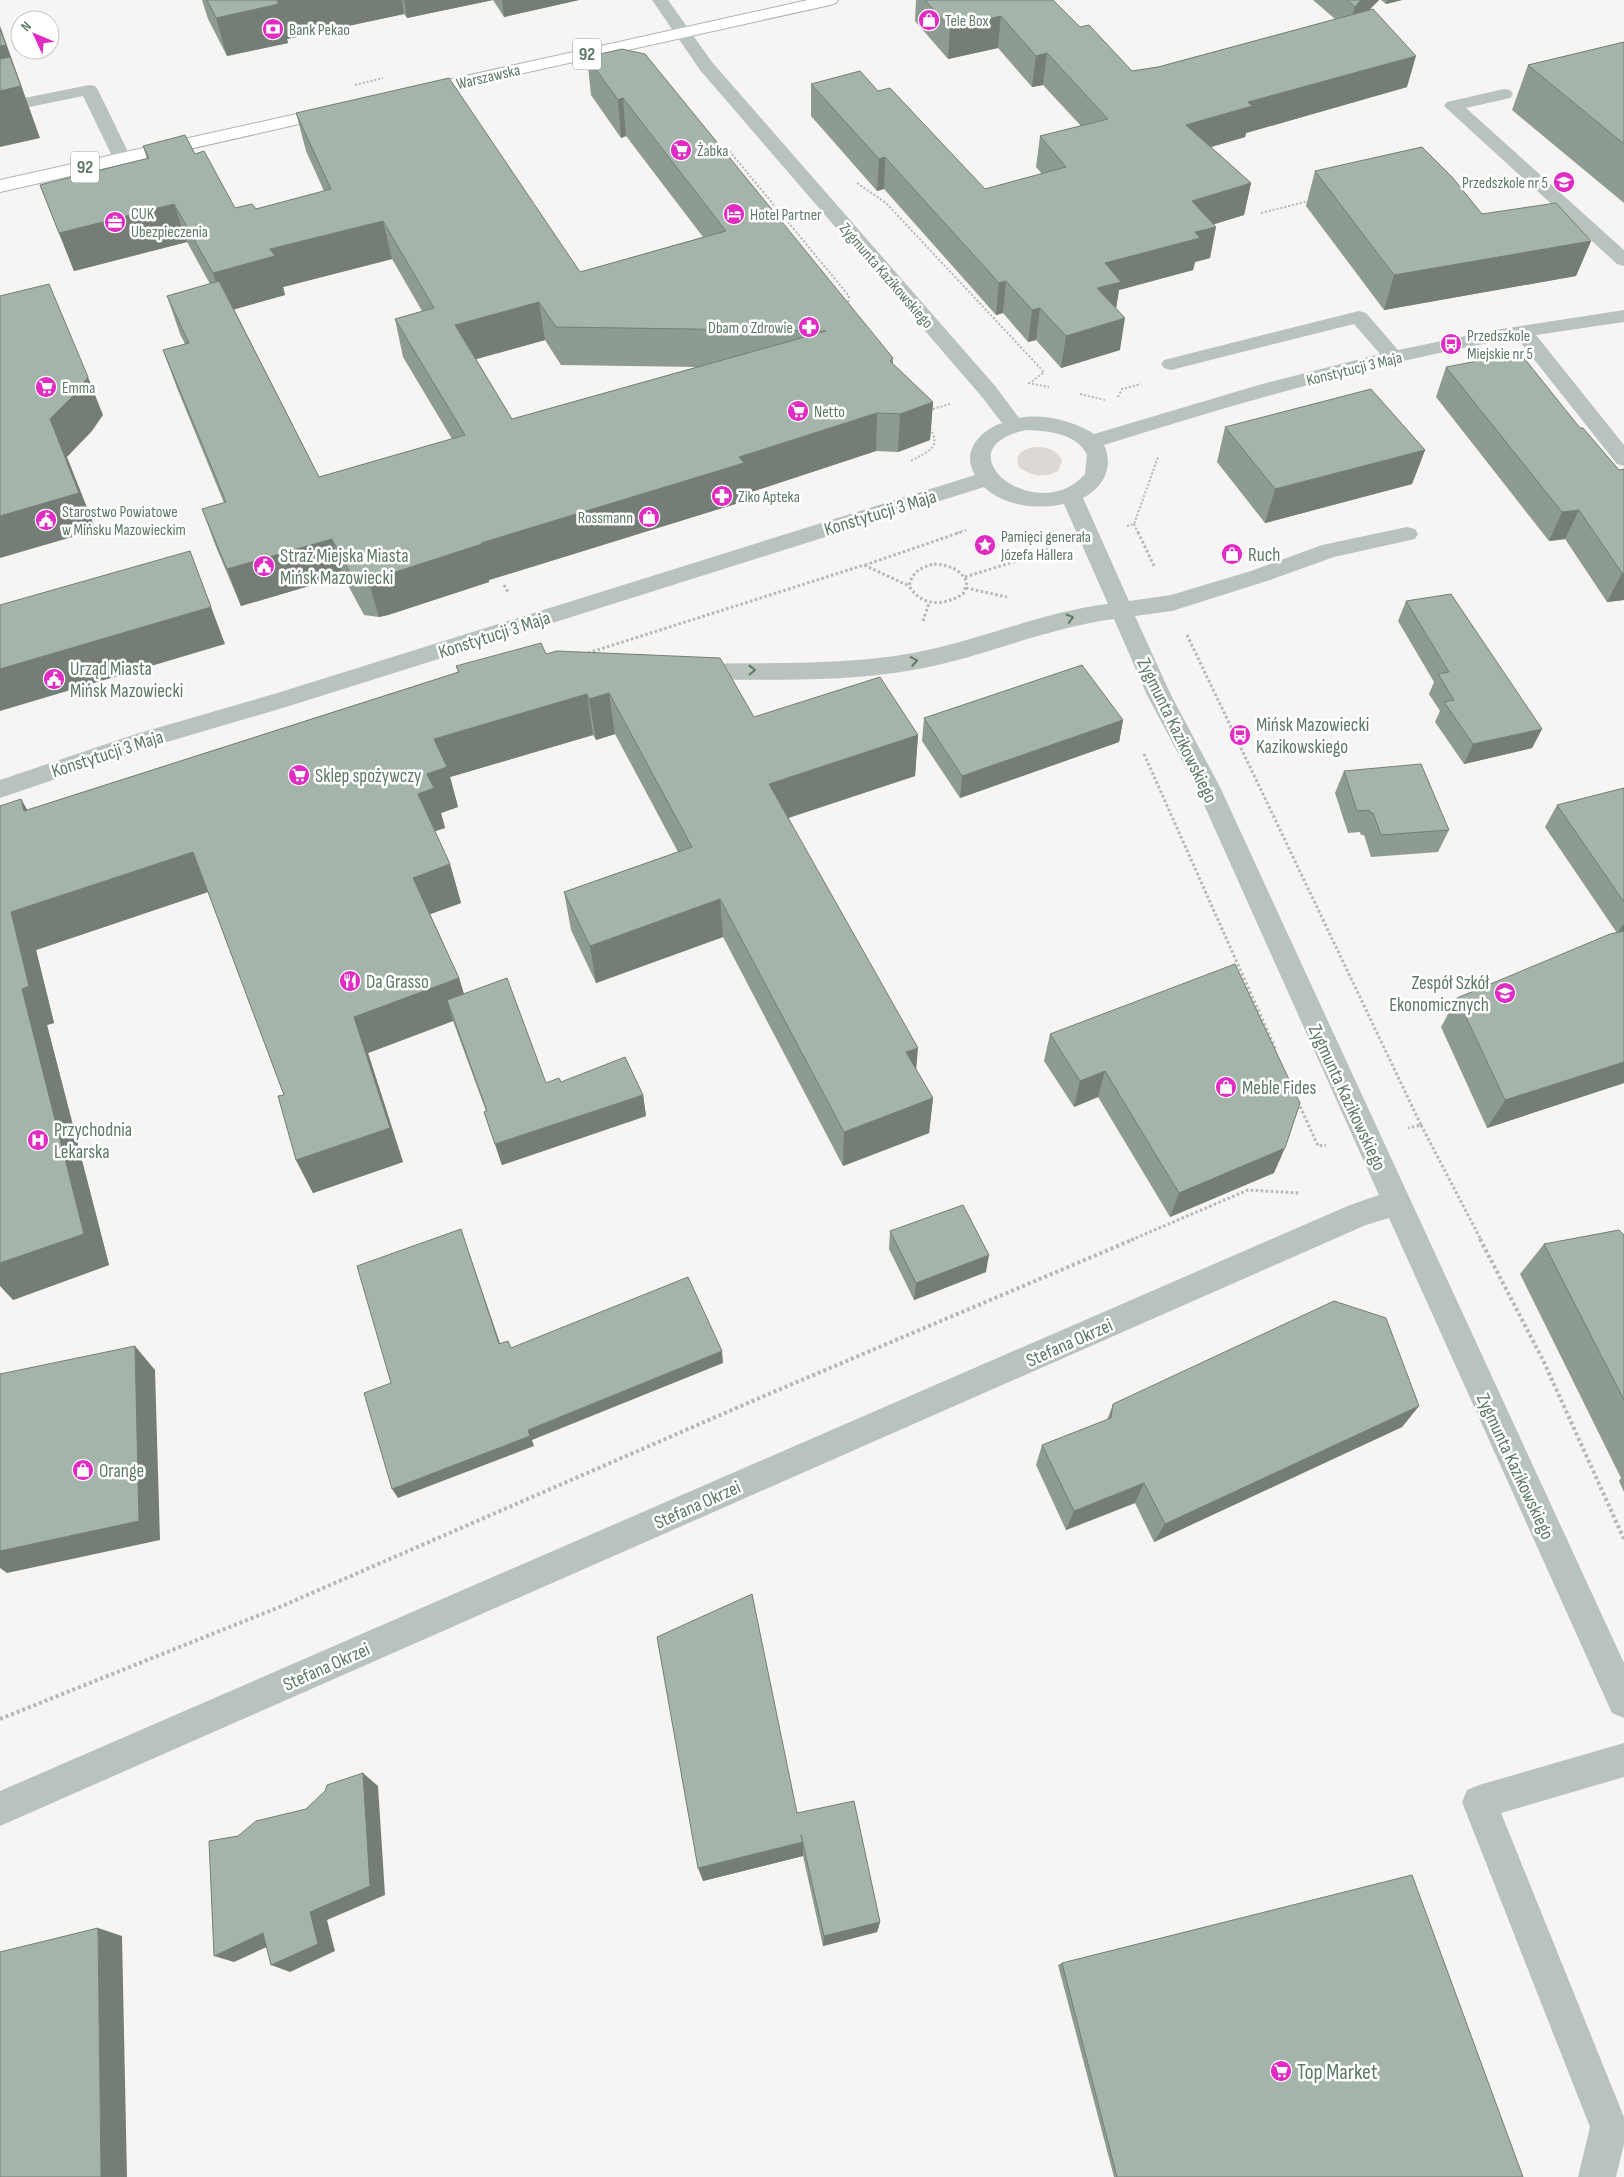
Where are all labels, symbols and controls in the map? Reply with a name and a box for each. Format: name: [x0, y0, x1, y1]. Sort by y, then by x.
shop icon: Tele Box: [917, 8, 941, 32]
north arrow: [10, 10, 60, 60]
place label: Tele Box: [945, 12, 988, 31]
bank icon: Bank Pekao: [261, 17, 285, 41]
text: N: [17, 18, 35, 35]
place label: Bank Pekao: [289, 21, 350, 40]
road number: 92: [573, 39, 601, 70]
street label: Warszawska: [455, 61, 522, 94]
supermarket icon: Żabka: [669, 138, 693, 162]
place label: Żabka: [697, 142, 729, 161]
road number: 92: [71, 152, 99, 182]
school or university icon: Przedszkole nr 5: [1552, 170, 1576, 194]
place label: Przedszkole nr 5: [1462, 174, 1548, 193]
hotel icon: Hotel Partner: [722, 202, 746, 226]
place label: CUK Ubezpieczenia: [131, 205, 208, 242]
place label: Hotel Partner: [750, 206, 822, 225]
office icon: CUK Ubezpieczenia: [103, 210, 127, 234]
street label: Zygmunta Kazikowskiego: [835, 219, 937, 333]
pharmacy icon: Dbam o Zdrowie: [797, 315, 821, 339]
place label: Dbam o Zdrowie: [708, 319, 793, 338]
place label: Przedszkole Miejskie nr 5: [1467, 327, 1533, 364]
bus stop icon: Przedszkole Miejskie nr 5: [1439, 332, 1463, 356]
street label: Konstytucji 3 Maja: [1305, 348, 1404, 390]
supermarket icon: Emma: [34, 375, 58, 399]
place label: Emma: [62, 379, 95, 398]
supermarket icon: Netto: [786, 399, 810, 423]
place label: Netto: [814, 403, 845, 422]
pharmacy icon: Ziko Apteka: [710, 484, 734, 508]
street label: Konstytucji 3 Maja: [822, 485, 939, 541]
place label: Ziko Apteka: [738, 488, 800, 507]
place label: Starostwo Powiatowe w Mińsku Mazowieckim: [62, 503, 186, 540]
shop icon: Rossmann: [637, 505, 661, 529]
public building icon: Starostwo Powiatowe w Mińsku Mazowieckim: [34, 508, 58, 532]
place label: Rossmann: [578, 509, 633, 528]
place label: Pamięci generała Józefa Hallera: [1000, 528, 1091, 565]
place icon: Pamięci generała Józefa Hallera: [973, 533, 997, 557]
shop icon: Ruch: [1220, 542, 1244, 566]
place label: Ruch: [1248, 544, 1280, 567]
place label: Straż Miejska Miasta Mińsk Mazowiecki: [280, 545, 408, 590]
public building icon: Straż Miejska Miasta Mińsk Mazowiecki: [252, 554, 276, 578]
street label: Konstytucji 3 Maja: [436, 607, 553, 664]
one-way arrow: [1066, 613, 1074, 623]
street label: Zygmunta Kazikowskiego: [1132, 654, 1222, 807]
one-way arrow: [909, 657, 918, 667]
place label: Urząd Miasta Mińsk Mazowiecki: [70, 658, 183, 703]
one-way arrow: [748, 665, 756, 676]
public building icon: Urząd Miasta Mińsk Mazowiecki: [42, 667, 66, 691]
place label: Mińsk Mazowiecki Kazikowskiego: [1256, 714, 1369, 759]
bus stop icon: Mińsk Mazowiecki Kazikowskiego: [1228, 723, 1252, 747]
street label: Konstytucji 3 Maja: [49, 726, 166, 783]
supermarket icon: Sklep spożywczy: [287, 763, 311, 787]
place label: Sklep spożywczy: [315, 765, 422, 788]
restaurant icon: Da Grasso: [338, 969, 362, 993]
place label: Da Grasso: [366, 971, 429, 994]
place label: Zespół Szkół Ekonomicznych: [1389, 972, 1489, 1017]
school or university icon: Zespół Szkół Ekonomicznych: [1493, 981, 1517, 1005]
street label: Zygmunta Kazikowskiego: [1303, 1021, 1391, 1174]
shop icon: Meble Fides: [1214, 1075, 1238, 1099]
place label: Meble Fides: [1242, 1077, 1317, 1100]
place label: Przychodnia Lekarska: [54, 1119, 132, 1164]
hospital icon: Przychodnia Lekarska: [26, 1128, 50, 1152]
street label: Stefana Okrzei: [1023, 1314, 1116, 1373]
street label: Zygmunta Kazikowskiego: [1471, 1390, 1559, 1543]
shop icon: Orange: [71, 1458, 95, 1482]
place label: Orange: [99, 1460, 144, 1483]
street label: Stefana Okrzei: [651, 1476, 744, 1535]
street label: Stefana Okrzei: [280, 1638, 373, 1697]
supermarket icon: Top Market: [1269, 2059, 1293, 2083]
place label: Top Market: [1297, 2059, 1378, 2086]

